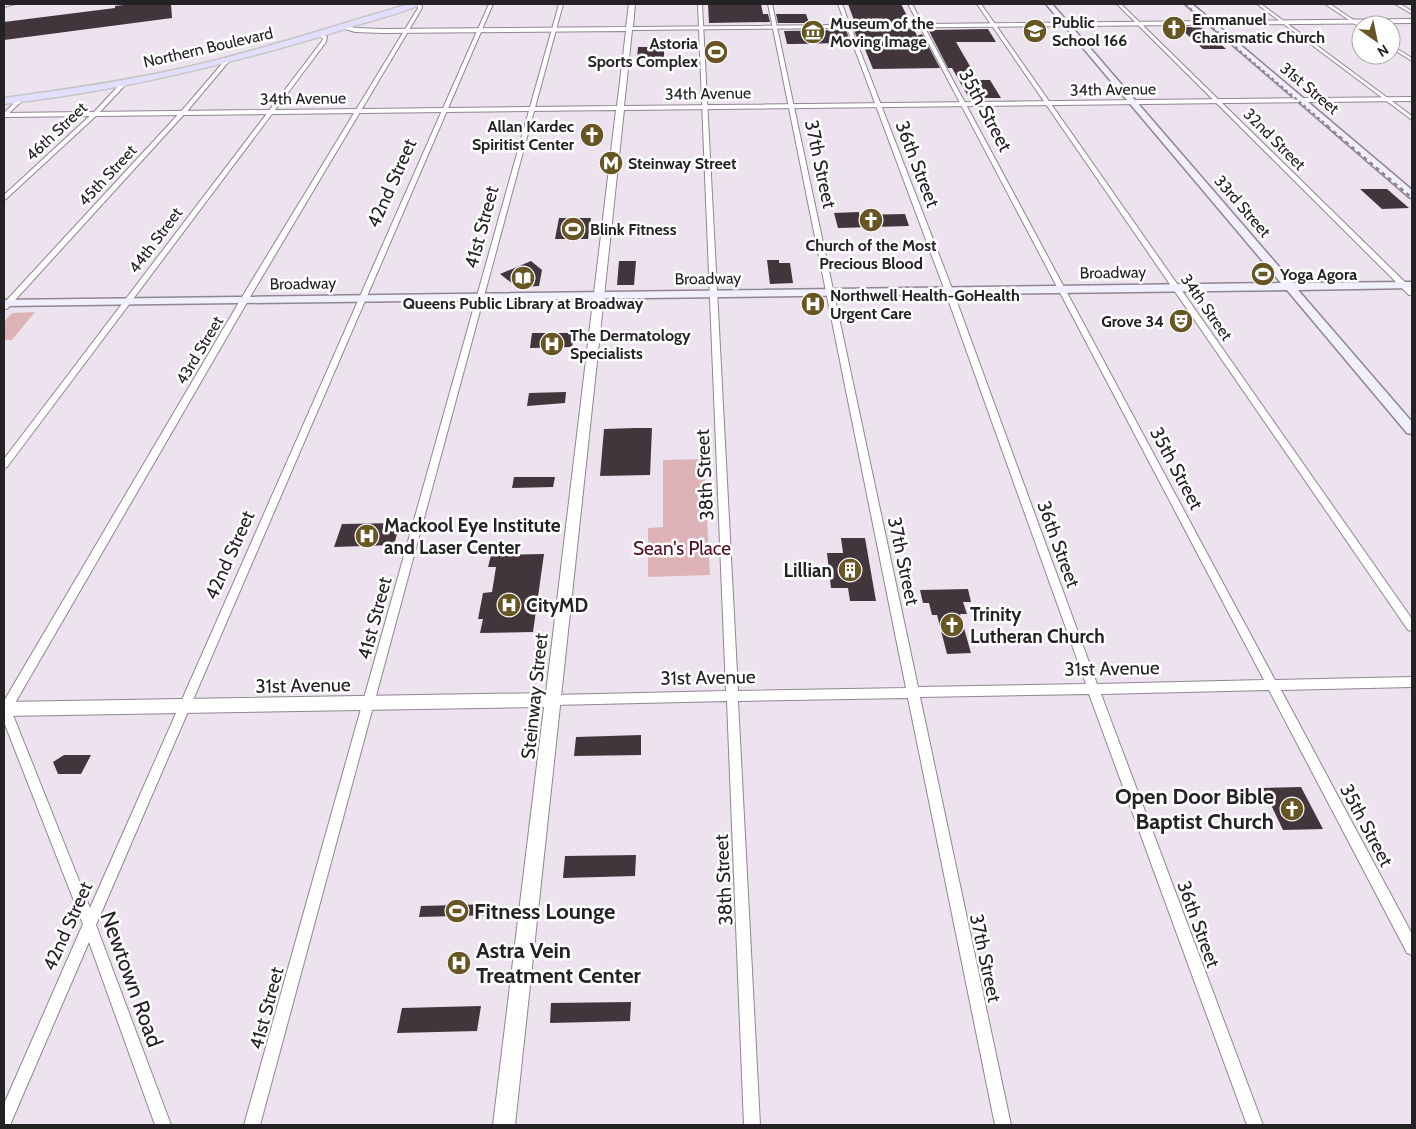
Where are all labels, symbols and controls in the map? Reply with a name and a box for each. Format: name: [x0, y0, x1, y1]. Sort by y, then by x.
place label: Emmanuel Charismatic Church: [1192, 10, 1325, 47]
place label: Public School 166: [1052, 13, 1127, 50]
place label: Museum of the Moving Image: [830, 14, 934, 51]
church icon: Emmanuel Charismatic Church: [1161, 15, 1187, 41]
north arrow: [1351, 15, 1401, 65]
school or university icon: Public School 166: [1022, 18, 1048, 44]
museum icon: Museum of the Moving Image: [800, 19, 826, 45]
street label: Northern Boulevard: [141, 23, 275, 72]
place label: Astoria Sports Complex: [587, 34, 698, 71]
sports icon: Astoria Sports Complex: [703, 39, 729, 65]
text: N: [1374, 41, 1392, 61]
street label: 31st Street: [1277, 58, 1343, 119]
street label: 35th Street: [954, 65, 1017, 156]
street label: 34th Avenue: [1070, 79, 1156, 100]
street label: 34th Avenue: [665, 83, 751, 104]
street label: 34th Avenue: [260, 88, 346, 109]
street label: 46th Street: [22, 98, 91, 165]
street label: 32nd Street: [1240, 104, 1310, 175]
place label: Allan Kardec Spiritist Center: [472, 117, 575, 154]
street label: 37th Street: [800, 118, 841, 211]
street label: 36th Street: [891, 118, 945, 211]
church icon: Allan Kardec Spiritist Center: [579, 122, 605, 148]
street label: 42nd Street: [362, 134, 422, 231]
street label: 45th Street: [74, 140, 141, 210]
metro station icon: Steinway Street: [598, 150, 624, 176]
place label: Steinway Street: [628, 154, 737, 173]
street label: 33rd Street: [1211, 172, 1275, 242]
street label: 41st Street: [459, 183, 504, 271]
street label: 44th Street: [125, 203, 187, 277]
church icon: Church of the Most Precious Blood: [858, 207, 884, 233]
sports icon: Blink Fitness: [560, 216, 586, 242]
place label: Blink Fitness: [590, 220, 677, 239]
place label: Church of the Most Precious Blood: [806, 236, 937, 273]
sports icon: Yoga Agora: [1250, 261, 1276, 287]
street label: Broadway: [1080, 262, 1146, 283]
library icon: Queens Public Library at Broadway: [510, 265, 536, 291]
place label: Yoga Agora: [1279, 265, 1357, 284]
street label: Broadway: [675, 268, 741, 289]
street label: 34th Street: [1177, 270, 1237, 345]
street label: Broadway: [270, 273, 336, 294]
place label: Northwell Health-GoHealth Urgent Care: [830, 286, 1020, 323]
hospital icon: Northwell Health-GoHealth Urgent Care: [800, 291, 826, 317]
place label: Queens Public Library at Broadway: [403, 294, 644, 313]
theatre icon: Grove 34: [1168, 308, 1194, 334]
street label: 43rd Street: [172, 312, 228, 388]
place label: Grove 34: [1101, 312, 1164, 331]
place label: The Dermatology Specialists: [570, 326, 691, 363]
hospital icon: The Dermatology Specialists: [539, 331, 565, 357]
street label: 35th Street: [1145, 423, 1208, 514]
street label: 38th Street: [691, 428, 718, 521]
street label: 36th Street: [1032, 498, 1085, 591]
street label: 42nd Street: [200, 506, 260, 603]
place label: Mackool Eye Institute and Laser Center: [384, 514, 561, 559]
street label: 37th Street: [883, 515, 924, 608]
hospital icon: Mackool Eye Institute and Laser Center: [354, 523, 380, 549]
park label: Sean's Place: [633, 537, 731, 560]
building icon: Lillian: [837, 557, 863, 583]
place label: Lillian: [783, 559, 832, 582]
street label: 41st Street: [352, 574, 397, 662]
hospital icon: CityMD: [496, 592, 522, 618]
place label: CityMD: [526, 594, 588, 617]
place label: Trinity Lutheran Church: [970, 603, 1105, 648]
church icon: Trinity Lutheran Church: [939, 612, 965, 638]
street label: Steinway Street: [516, 631, 553, 760]
street label: 31st Avenue: [1064, 656, 1160, 681]
street label: 31st Avenue: [660, 665, 756, 690]
street label: 31st Avenue: [255, 673, 351, 698]
street label: 35th Street: [1335, 780, 1398, 871]
place label: Open Door Bible Baptist Church: [1115, 783, 1274, 835]
church icon: Open Door Bible Baptist Church: [1279, 796, 1305, 822]
street label: 38th Street: [710, 833, 737, 926]
street label: 42nd Street: [38, 877, 98, 974]
street label: 36th Street: [1172, 878, 1225, 971]
sports icon: Fitness Lounge: [444, 898, 470, 924]
place label: Fitness Lounge: [474, 898, 615, 925]
street label: Newtown Road: [94, 908, 169, 1051]
street label: 37th Street: [965, 912, 1006, 1005]
place label: Astra Vein Treatment Center: [476, 937, 641, 989]
hospital icon: Astra Vein Treatment Center: [446, 950, 472, 976]
street label: 41st Street: [244, 964, 289, 1052]

